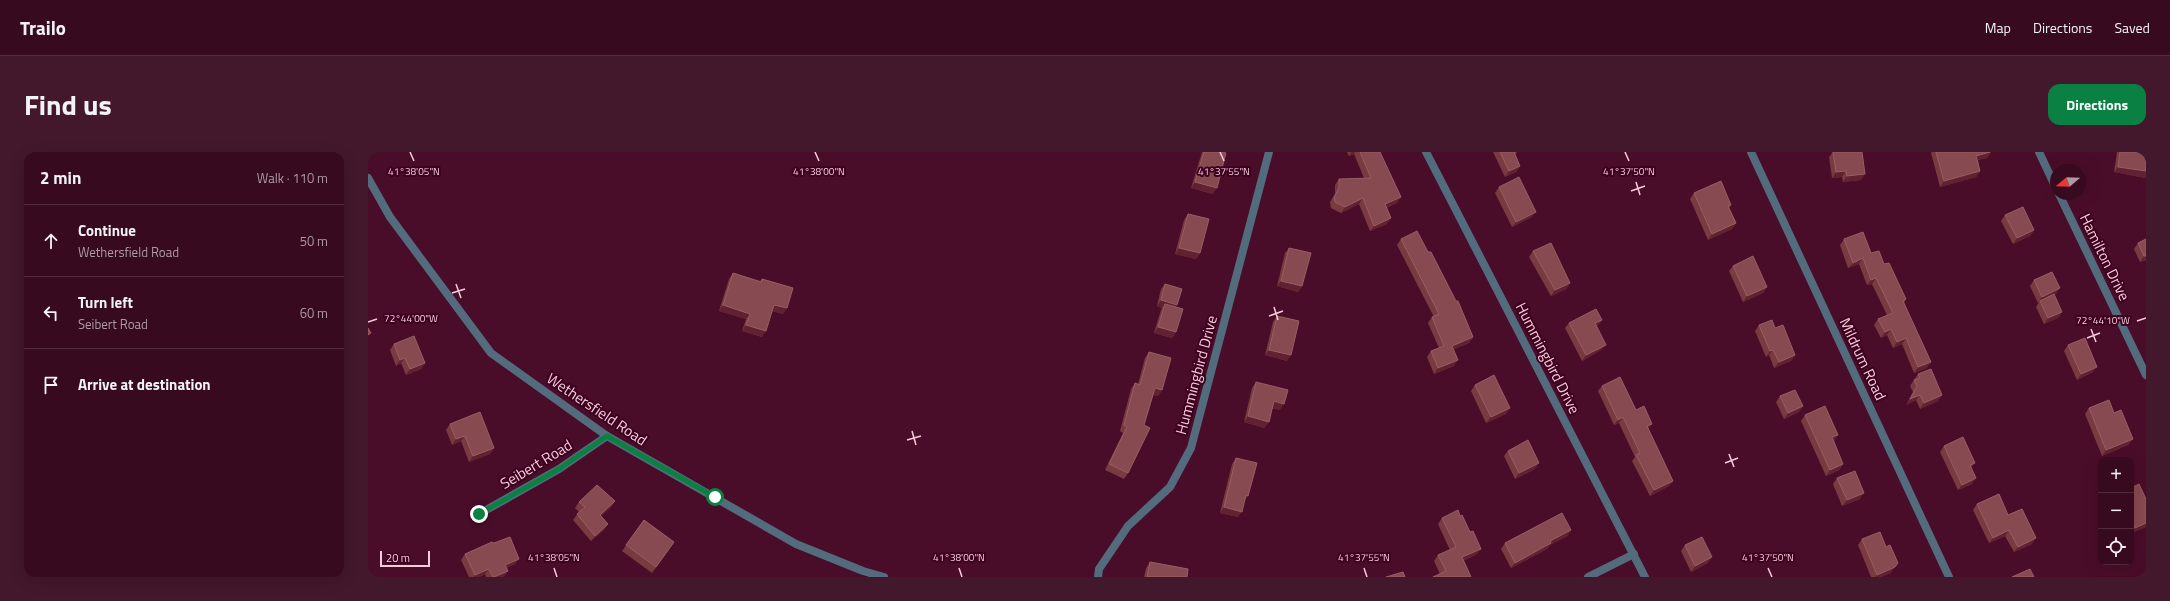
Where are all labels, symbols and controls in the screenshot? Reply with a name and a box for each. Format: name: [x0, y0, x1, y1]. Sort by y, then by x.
text: Trailo: [20, 13, 66, 42]
text: Map: [1985, 17, 2011, 38]
text: Directions: [2033, 17, 2092, 38]
text: Saved: [2114, 17, 2150, 38]
text: Find us: [24, 83, 112, 126]
button: Directions: [2048, 84, 2146, 125]
text: 41°38'05"N: [388, 164, 440, 179]
text: 41°38'00"N: [793, 164, 845, 179]
text: 41°37'55"N: [1198, 164, 1250, 179]
text: 41°37'50"N: [1603, 164, 1655, 179]
north arrow: [2050, 164, 2086, 200]
text: 2 min: [40, 165, 81, 191]
text: Walk · 110 m: [257, 168, 328, 188]
street label: Hamilton Drive: [2074, 210, 2136, 304]
text: Continue: [78, 219, 136, 242]
icon: ahead: [40, 230, 62, 252]
text: 50 m: [300, 231, 328, 251]
text: Wethersfield Road: [78, 242, 179, 262]
text: Turn left: [78, 291, 133, 314]
street label: Hummingbird Drive: [1510, 298, 1586, 418]
icon: left: [40, 302, 62, 324]
text: 60 m: [300, 303, 328, 323]
text: 72°44'00"W: [384, 311, 438, 326]
street label: Hummingbird Drive: [1169, 313, 1223, 437]
text: 72°44'10"W: [2076, 313, 2130, 328]
text: Seibert Road: [78, 314, 148, 334]
street label: Mildrum Road: [1834, 314, 1892, 404]
street label: Wethersfield Road: [542, 367, 652, 451]
text: Arrive at destination: [78, 373, 211, 396]
icon: arrive: [40, 374, 62, 396]
street label: Seibert Road: [495, 433, 577, 495]
map controls: [2098, 457, 2134, 565]
button: +: [2098, 457, 2134, 493]
route start: [706, 488, 724, 506]
button: −: [2098, 493, 2134, 529]
route end: [470, 505, 488, 523]
button: locate: [2098, 529, 2134, 565]
scale bar: [380, 549, 430, 568]
text: 20 m: [386, 550, 410, 566]
text: 41°38'05"N: [528, 550, 580, 565]
text: 41°38'00"N: [933, 550, 985, 565]
text: 41°37'55"N: [1338, 550, 1390, 565]
text: 41°37'50"N: [1742, 550, 1794, 565]

